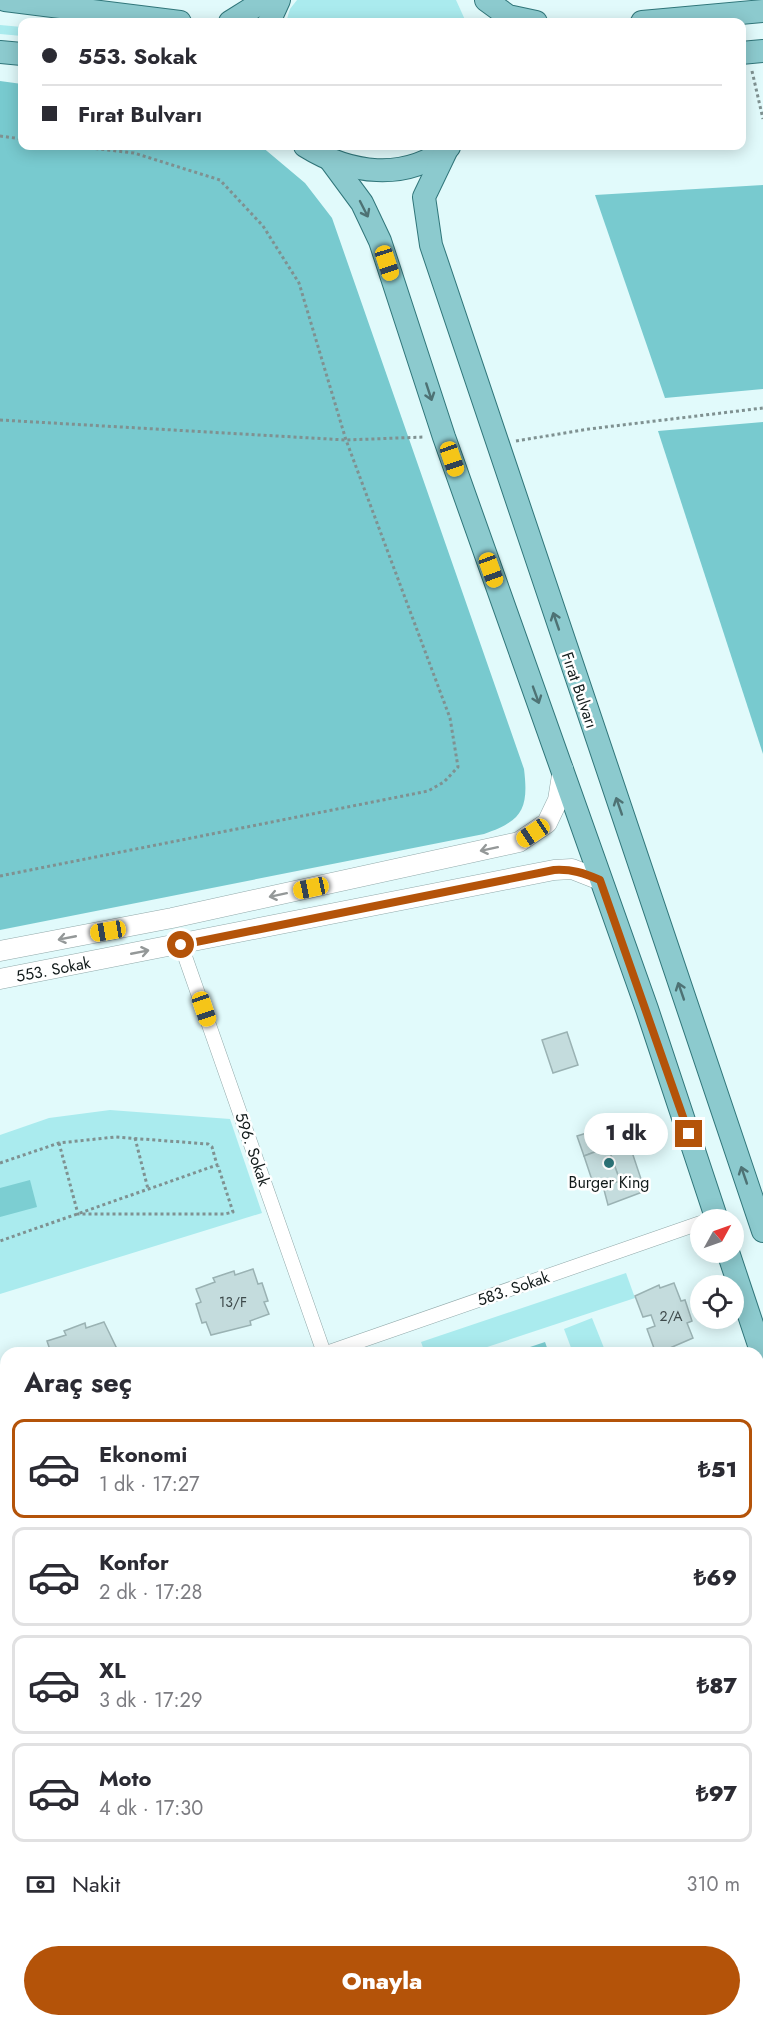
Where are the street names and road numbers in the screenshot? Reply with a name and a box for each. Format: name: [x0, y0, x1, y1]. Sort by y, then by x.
street label: Fırat Bulvarı: [556, 649, 603, 731]
street label: 553. Sokak: [14, 951, 93, 988]
street label: 596. Sokak: [229, 1109, 276, 1190]
street label: 583. Sokak: [474, 1265, 553, 1312]

